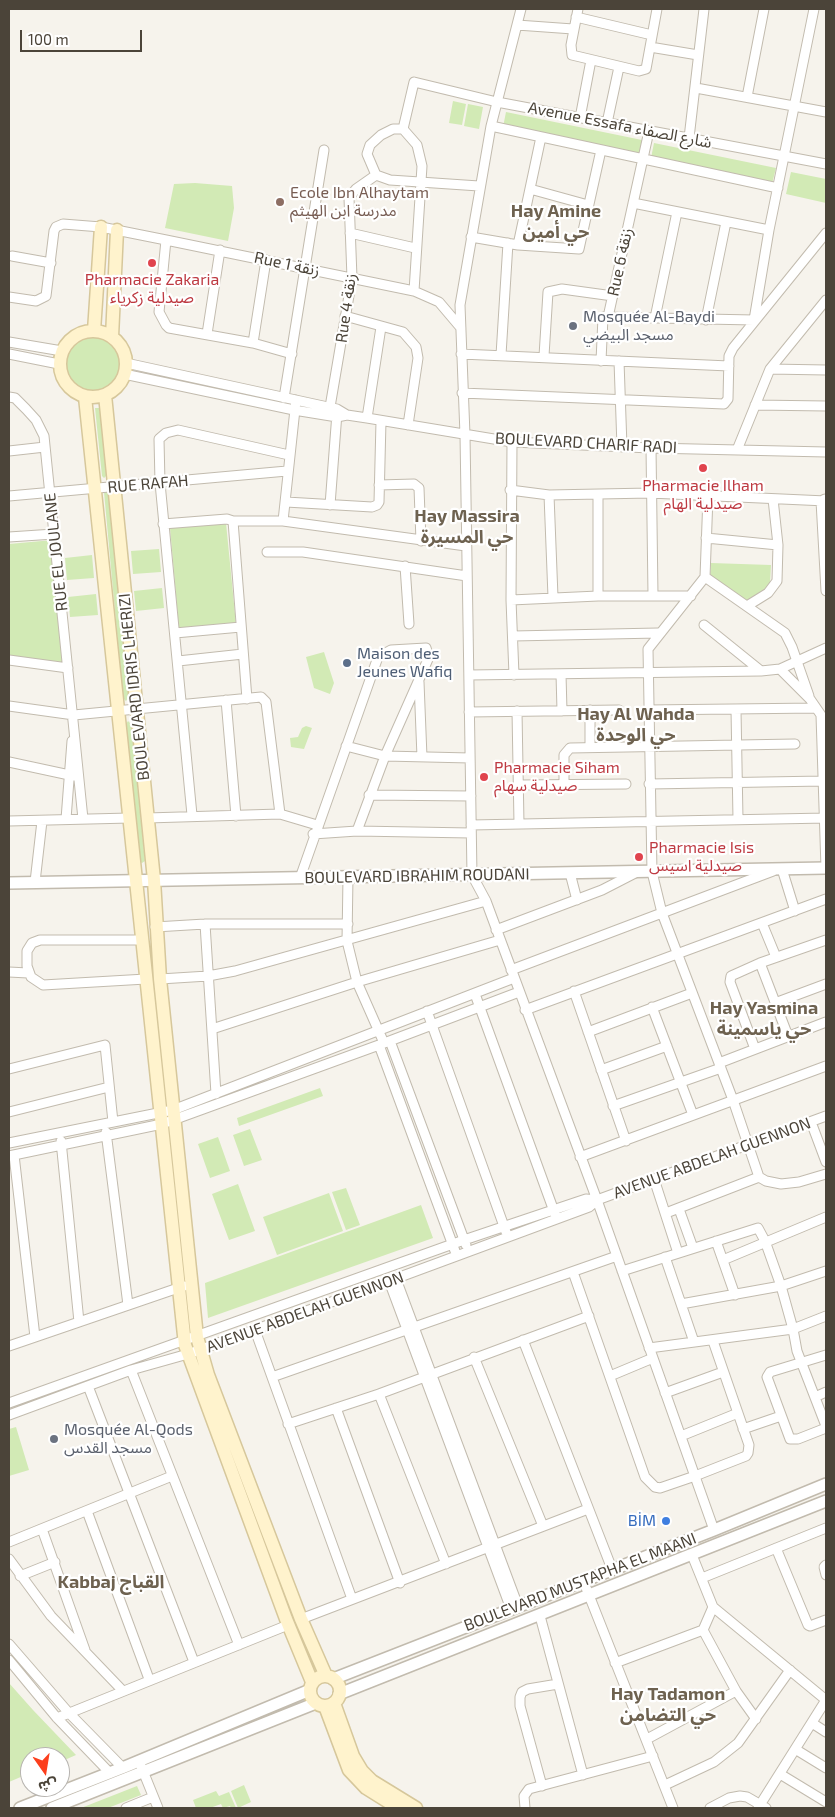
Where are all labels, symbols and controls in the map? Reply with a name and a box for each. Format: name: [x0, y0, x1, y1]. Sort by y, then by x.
scale bar: [22, 20, 145, 52]
text: 100 m: [28, 30, 69, 48]
street label: Avenue Essafa شارع الصفاء: [527, 98, 713, 152]
place label: Ecole Ibn Alhaytam مدرسة ابن الهيثم: [290, 183, 429, 221]
marker: Ecole Ibn Alhaytam مدرسة ابن الهيثم: [274, 196, 286, 208]
district label: Hay Amine حي أمين: [511, 200, 601, 242]
street label: Rue 6 زنقة: [603, 226, 637, 298]
street label: Rue 1 زنقة: [252, 248, 322, 280]
marker: Pharmacie Zakaria صيدلية زكرياء: [146, 257, 158, 269]
place label: Pharmacie Zakaria صيدلية زكرياء: [85, 270, 219, 308]
street label: Rue 4 زنقة: [332, 272, 360, 344]
place label: Mosquée Al-Baydi مسجد البيضي: [583, 307, 715, 345]
marker: Mosquée Al-Baydi مسجد البيضي: [567, 320, 579, 332]
street label: BOULEVARD CHARIF RADI: [494, 429, 678, 457]
marker: Pharmacie Ilham صيدلية الهام: [697, 462, 709, 474]
street label: RUE RAFAH: [107, 471, 189, 497]
place label: Pharmacie Ilham صيدلية الهام: [642, 476, 764, 514]
street label: RUE EL JOULANE: [40, 492, 72, 612]
district label: Hay Massira حي المسيرة: [414, 505, 520, 548]
street label: BOULEVARD IDRIS LHERIZI: [115, 592, 153, 782]
place label: Maison des Jeunes Wafiq: [357, 644, 452, 682]
marker: Maison des Jeunes Wafiq: [341, 657, 353, 669]
district label: Hay Al Wahda حي الوحدة: [577, 703, 695, 746]
place label: Pharmacie Siham صيدلية سهام: [494, 758, 620, 796]
marker: Pharmacie Siham صيدلية سهام: [478, 771, 490, 783]
place label: Pharmacie Isis صيدلية اسيس: [649, 838, 754, 876]
marker: Pharmacie Isis صيدلية اسيس: [633, 851, 645, 863]
street label: BOULEVARD IBRAHIM ROUDANI: [304, 864, 530, 888]
district label: Hay Yasmina حي ياسمينة: [710, 997, 818, 1040]
street label: AVENUE ABDELAH GUENNON: [611, 1113, 813, 1203]
street label: AVENUE ABDELAH GUENNON: [204, 1267, 406, 1357]
place label: Mosquée Al-Qods مسجد القدس: [64, 1420, 193, 1458]
marker: Mosquée Al-Qods مسجد القدس: [48, 1433, 60, 1445]
place label: BİM: [628, 1511, 656, 1531]
marker: BİM: [660, 1515, 672, 1527]
street label: BOULEVARD MUSTAPHA EL MAANI: [461, 1529, 699, 1635]
district label: Kabbaj القباج: [58, 1571, 164, 1593]
district label: Hay Tadamon حي التضامن: [611, 1683, 725, 1726]
north arrow: [20, 1747, 70, 1797]
text: ش: [37, 1776, 60, 1797]

